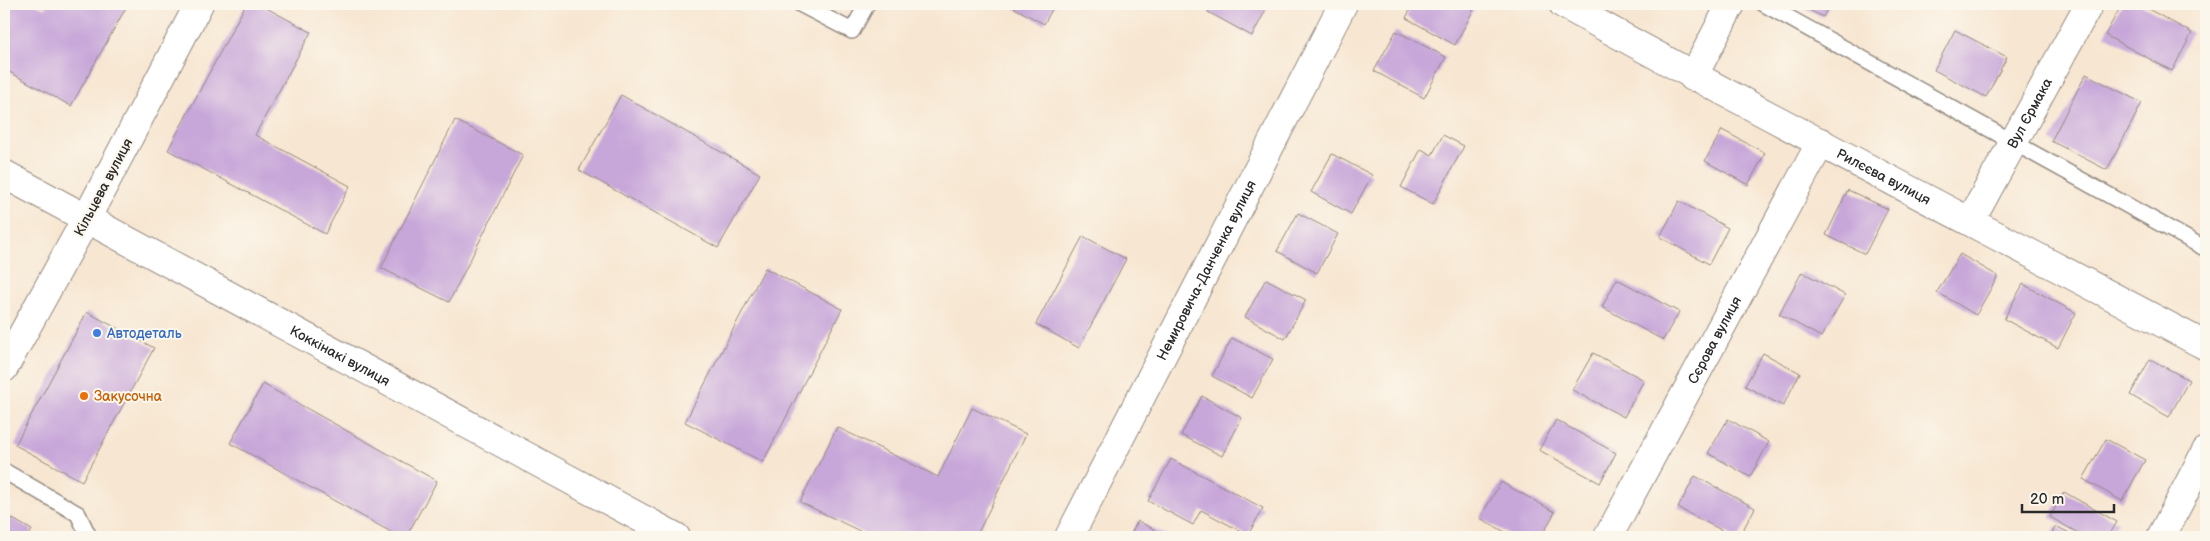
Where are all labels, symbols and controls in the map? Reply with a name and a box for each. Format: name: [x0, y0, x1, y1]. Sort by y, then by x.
street label: Вул Єрмака: [2004, 74, 2056, 151]
street label: Кільцева вулиця: [71, 135, 136, 239]
street label: Рилєєва вулиця: [1833, 145, 1934, 209]
street label: Немировича-Данченка вулиця: [1153, 177, 1260, 363]
street label: Сєрова вулиця: [1684, 293, 1745, 387]
street label: Коккінакі вулиця: [287, 322, 393, 390]
place label: Автодеталь: [106, 325, 182, 342]
marker: Автодеталь: [91, 327, 103, 339]
place label: Закусочна: [94, 388, 163, 405]
marker: Закусочна: [78, 390, 90, 402]
scale bar: [2022, 481, 2115, 513]
text: 20 m: [2030, 490, 2064, 509]

